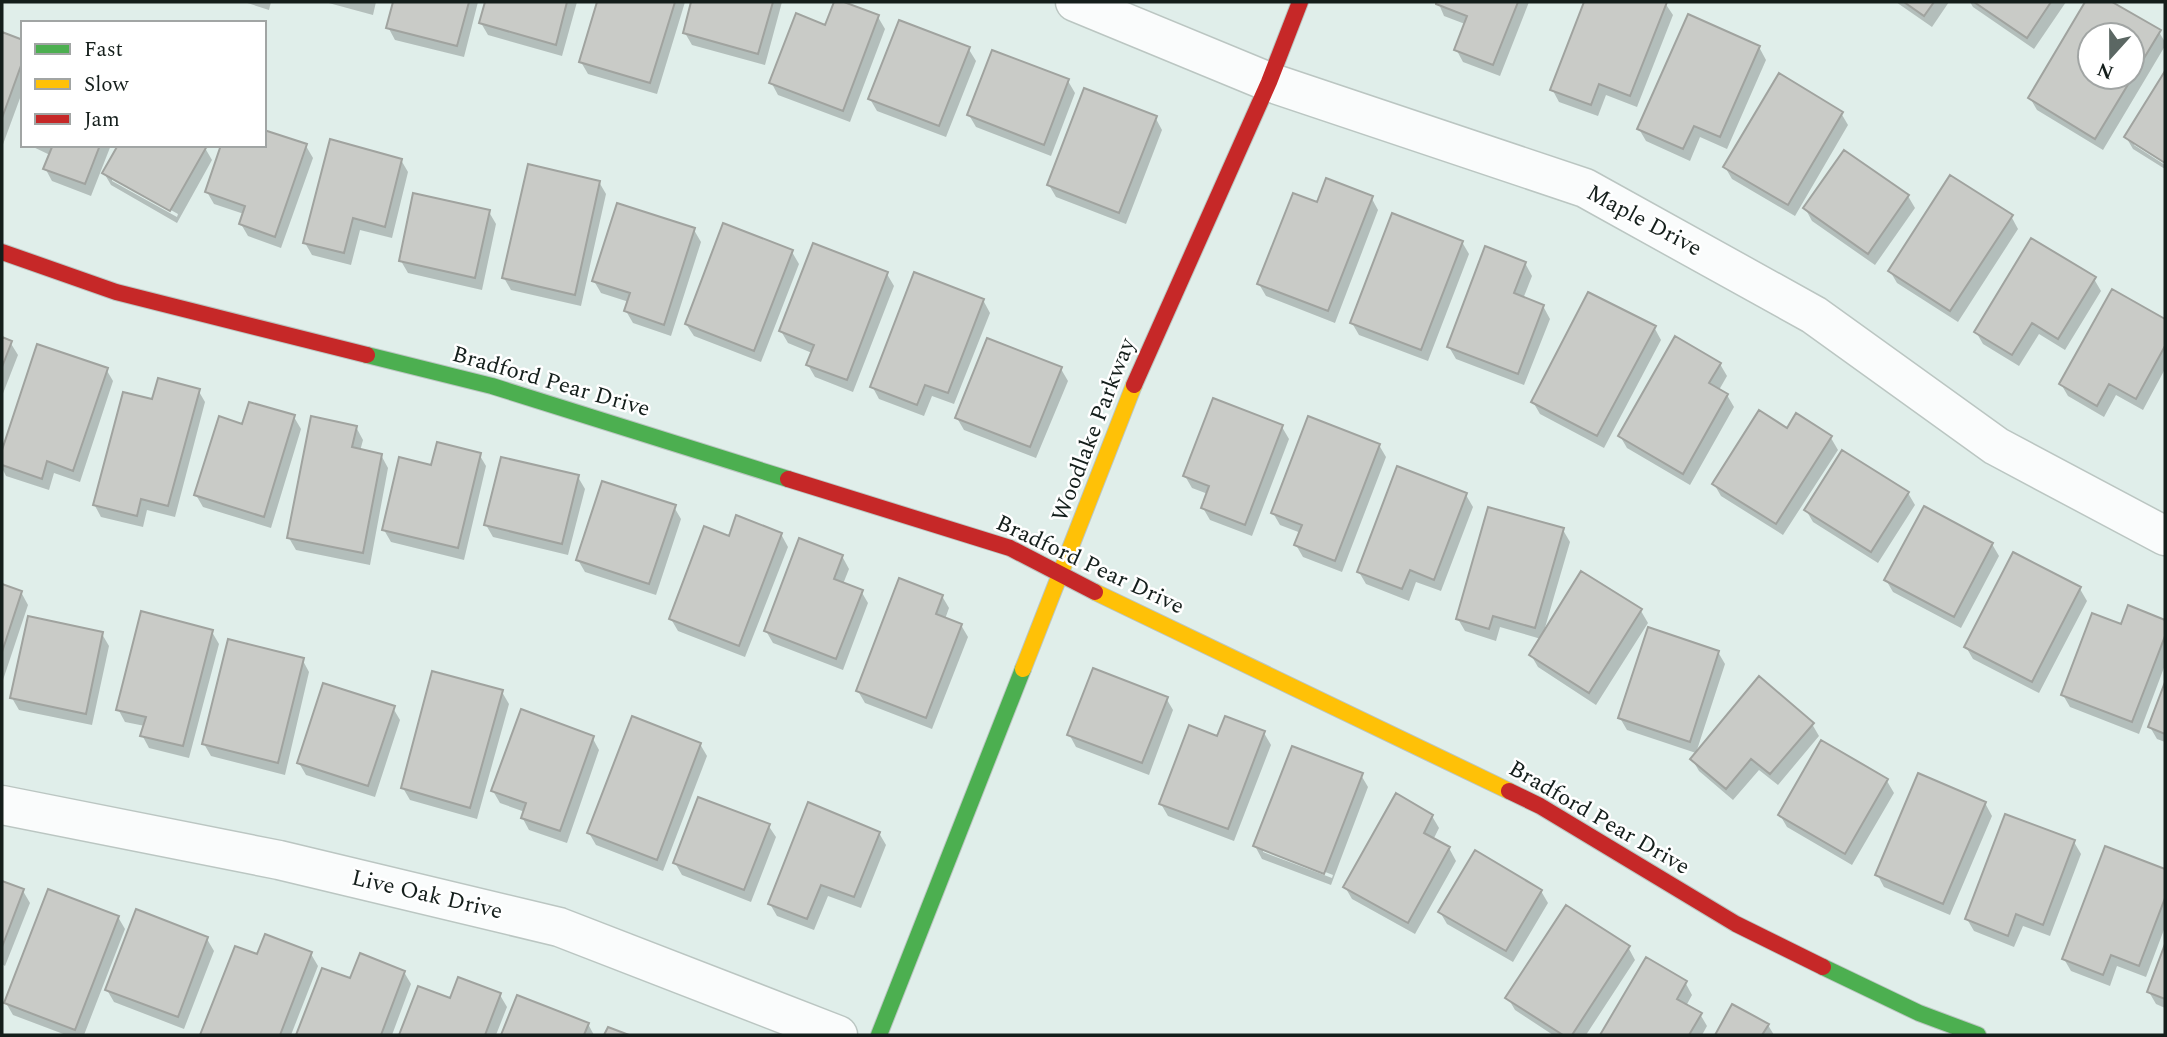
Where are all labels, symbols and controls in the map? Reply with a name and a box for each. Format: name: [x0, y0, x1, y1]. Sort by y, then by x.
legend: [21, 21, 266, 147]
north arrow: [2076, 21, 2146, 91]
text: Fast: [84, 34, 123, 66]
text: N: [2093, 54, 2118, 87]
text: Slow: [84, 69, 130, 101]
text: Jam: [84, 104, 120, 136]
street label: Maple Drive: [1580, 176, 1708, 266]
street label: Woodlake Parkway: [1043, 332, 1145, 527]
street label: Bradford Pear Drive: [448, 337, 654, 427]
street label: Bradford Pear Drive: [990, 506, 1190, 624]
street label: Bradford Pear Drive: [1502, 752, 1696, 884]
street label: Live Oak Drive: [348, 861, 506, 929]

